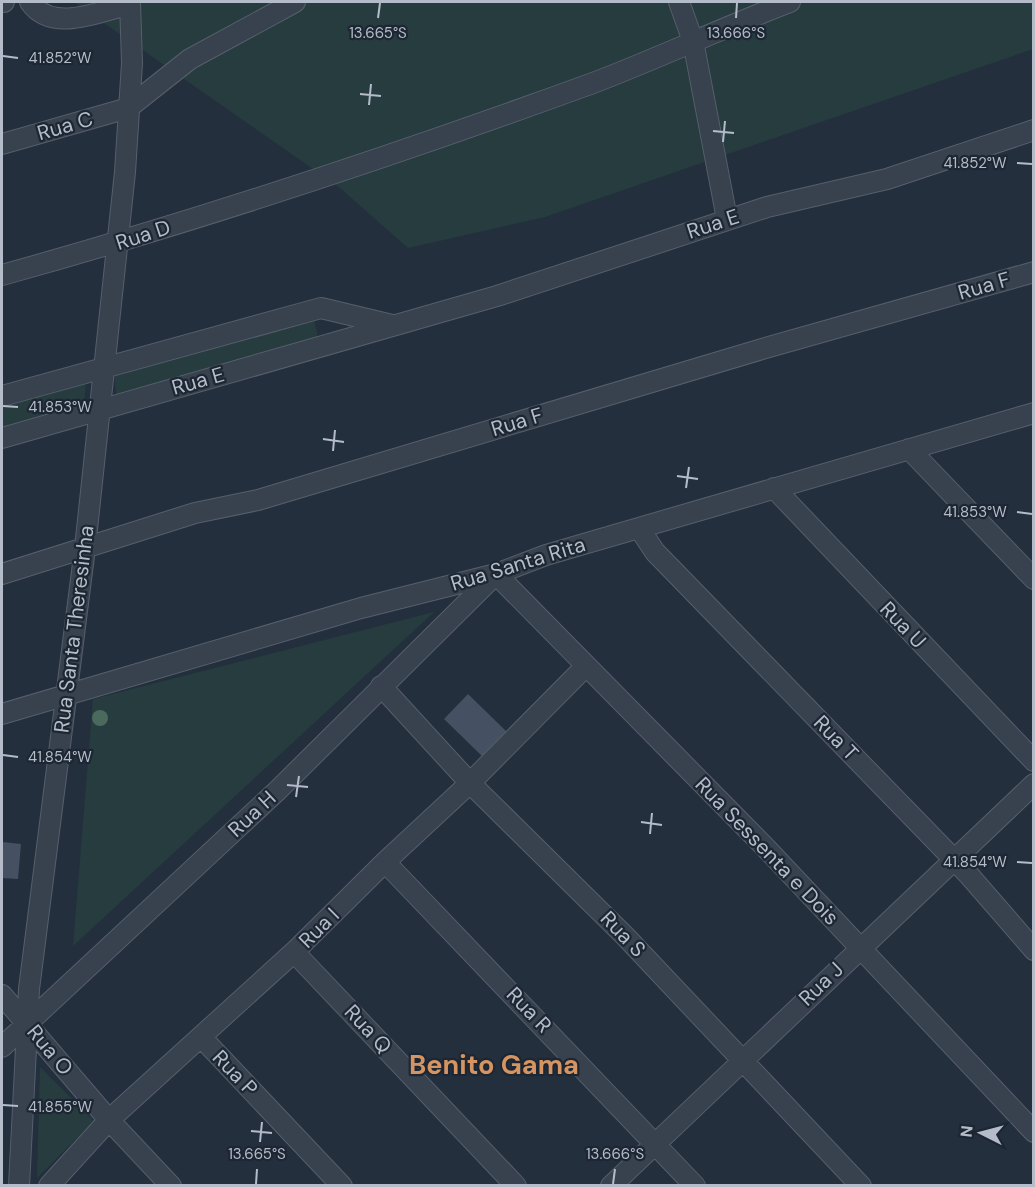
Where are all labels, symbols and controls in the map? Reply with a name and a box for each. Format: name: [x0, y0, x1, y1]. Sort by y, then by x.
text: 13.665°S: [349, 23, 407, 43]
text: 13.666°S: [707, 23, 765, 43]
text: 41.852°W: [28, 48, 92, 68]
street label: Rua C: [34, 105, 96, 147]
text: 41.852°W: [943, 153, 1007, 173]
street label: Rua E: [683, 202, 743, 246]
street label: Rua D: [112, 213, 174, 257]
street label: Rua F: [955, 265, 1013, 307]
street label: Rua E: [168, 360, 228, 402]
text: 41.853°W: [28, 397, 92, 417]
street label: Rua F: [488, 401, 546, 443]
text: 41.853°W: [943, 502, 1007, 522]
street label: Rua Santa Theresinha: [47, 524, 101, 734]
street label: Rua Santa Rita: [447, 530, 589, 598]
street label: Rua U: [874, 595, 932, 655]
street label: Rua T: [807, 709, 865, 767]
text: 41.854°W: [28, 747, 92, 767]
street label: Rua Sessenta e Dois: [689, 771, 845, 931]
street label: Rua H: [222, 785, 282, 843]
text: 41.854°W: [943, 852, 1007, 872]
street label: Rua I: [293, 902, 345, 954]
street label: Rua S: [594, 905, 652, 963]
street label: Rua J: [793, 956, 849, 1012]
street label: Rua R: [500, 981, 558, 1039]
street label: Rua Q: [338, 998, 398, 1060]
street label: Rua O: [21, 1019, 79, 1081]
street label: Rua P: [206, 1044, 264, 1102]
district label: Benito Gama: [409, 1047, 579, 1082]
text: 41.855°W: [28, 1097, 92, 1117]
north arrow: [951, 1103, 1011, 1163]
text: N: [956, 1125, 978, 1138]
text: 13.665°S: [228, 1144, 286, 1164]
text: 13.666°S: [586, 1144, 644, 1164]

